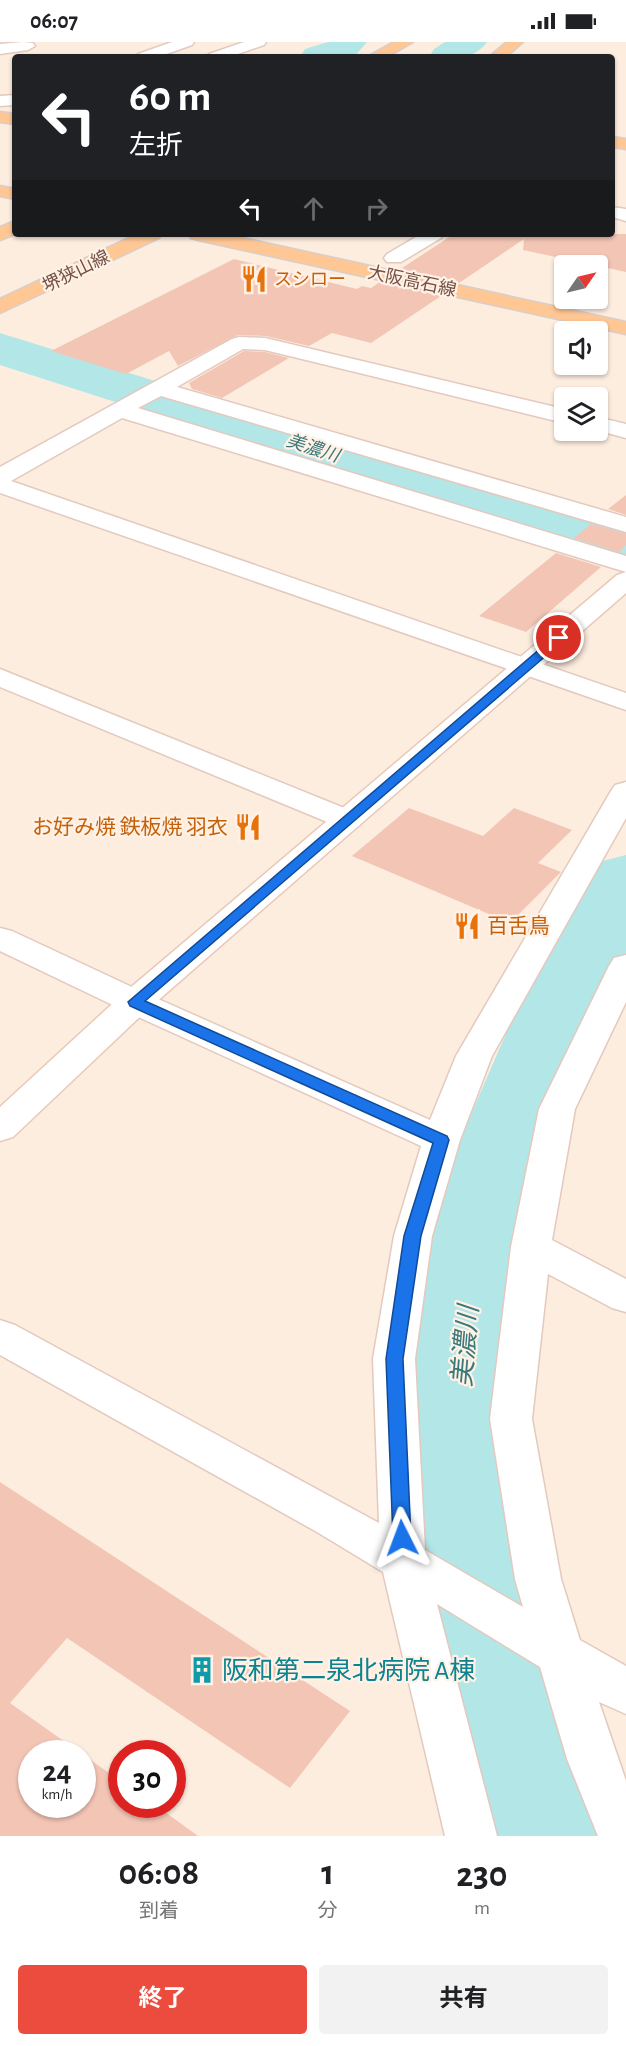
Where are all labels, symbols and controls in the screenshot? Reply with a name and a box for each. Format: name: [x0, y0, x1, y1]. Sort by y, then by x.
text: 06:07: [30, 10, 78, 32]
text: 60 m: [129, 76, 211, 118]
icon: left: [30, 78, 108, 156]
text: 左折: [129, 132, 183, 159]
icon: left: [234, 192, 267, 225]
icon: ahead: [297, 192, 330, 225]
icon: right: [360, 192, 393, 225]
street label: 堺狭山線: [39, 246, 113, 296]
north arrow: [554, 255, 608, 309]
map controls: [554, 255, 608, 441]
street label: 大阪高石線: [366, 262, 458, 300]
restaurant icon: スシロー: [239, 264, 269, 294]
place label: スシロー: [274, 271, 346, 289]
button: sound: [554, 321, 608, 375]
button: layers: [554, 387, 608, 441]
water label: 美濃川: [284, 430, 344, 466]
pin: [533, 612, 584, 663]
icon: arrive: [542, 621, 575, 654]
restaurant icon: お好み焼 鉄板焼 羽衣: [233, 812, 263, 842]
place label: お好み焼 鉄板焼 羽衣: [32, 816, 228, 838]
restaurant icon: 百舌鳥: [452, 911, 482, 941]
place label: 百舌鳥: [487, 915, 550, 937]
water label: 美濃川: [448, 1301, 483, 1388]
position arrow: [370, 1506, 434, 1570]
building icon: 阪和第二泉北病院 A棟: [187, 1655, 217, 1685]
place label: 阪和第二泉北病院 A棟: [222, 1657, 475, 1684]
speed limit sign: 30: [108, 1740, 186, 1818]
text: 24: [42, 1757, 72, 1787]
text: km/h: [42, 1787, 72, 1802]
text: 06:08: [118, 1855, 199, 1891]
text: 1: [321, 1855, 334, 1891]
text: 230: [456, 1857, 508, 1893]
text: m: [474, 1898, 490, 1918]
text: 到着: [139, 1901, 179, 1921]
text: 分: [318, 1901, 338, 1921]
button: 終了: [18, 1965, 307, 2034]
button: 共有: [319, 1965, 608, 2034]

